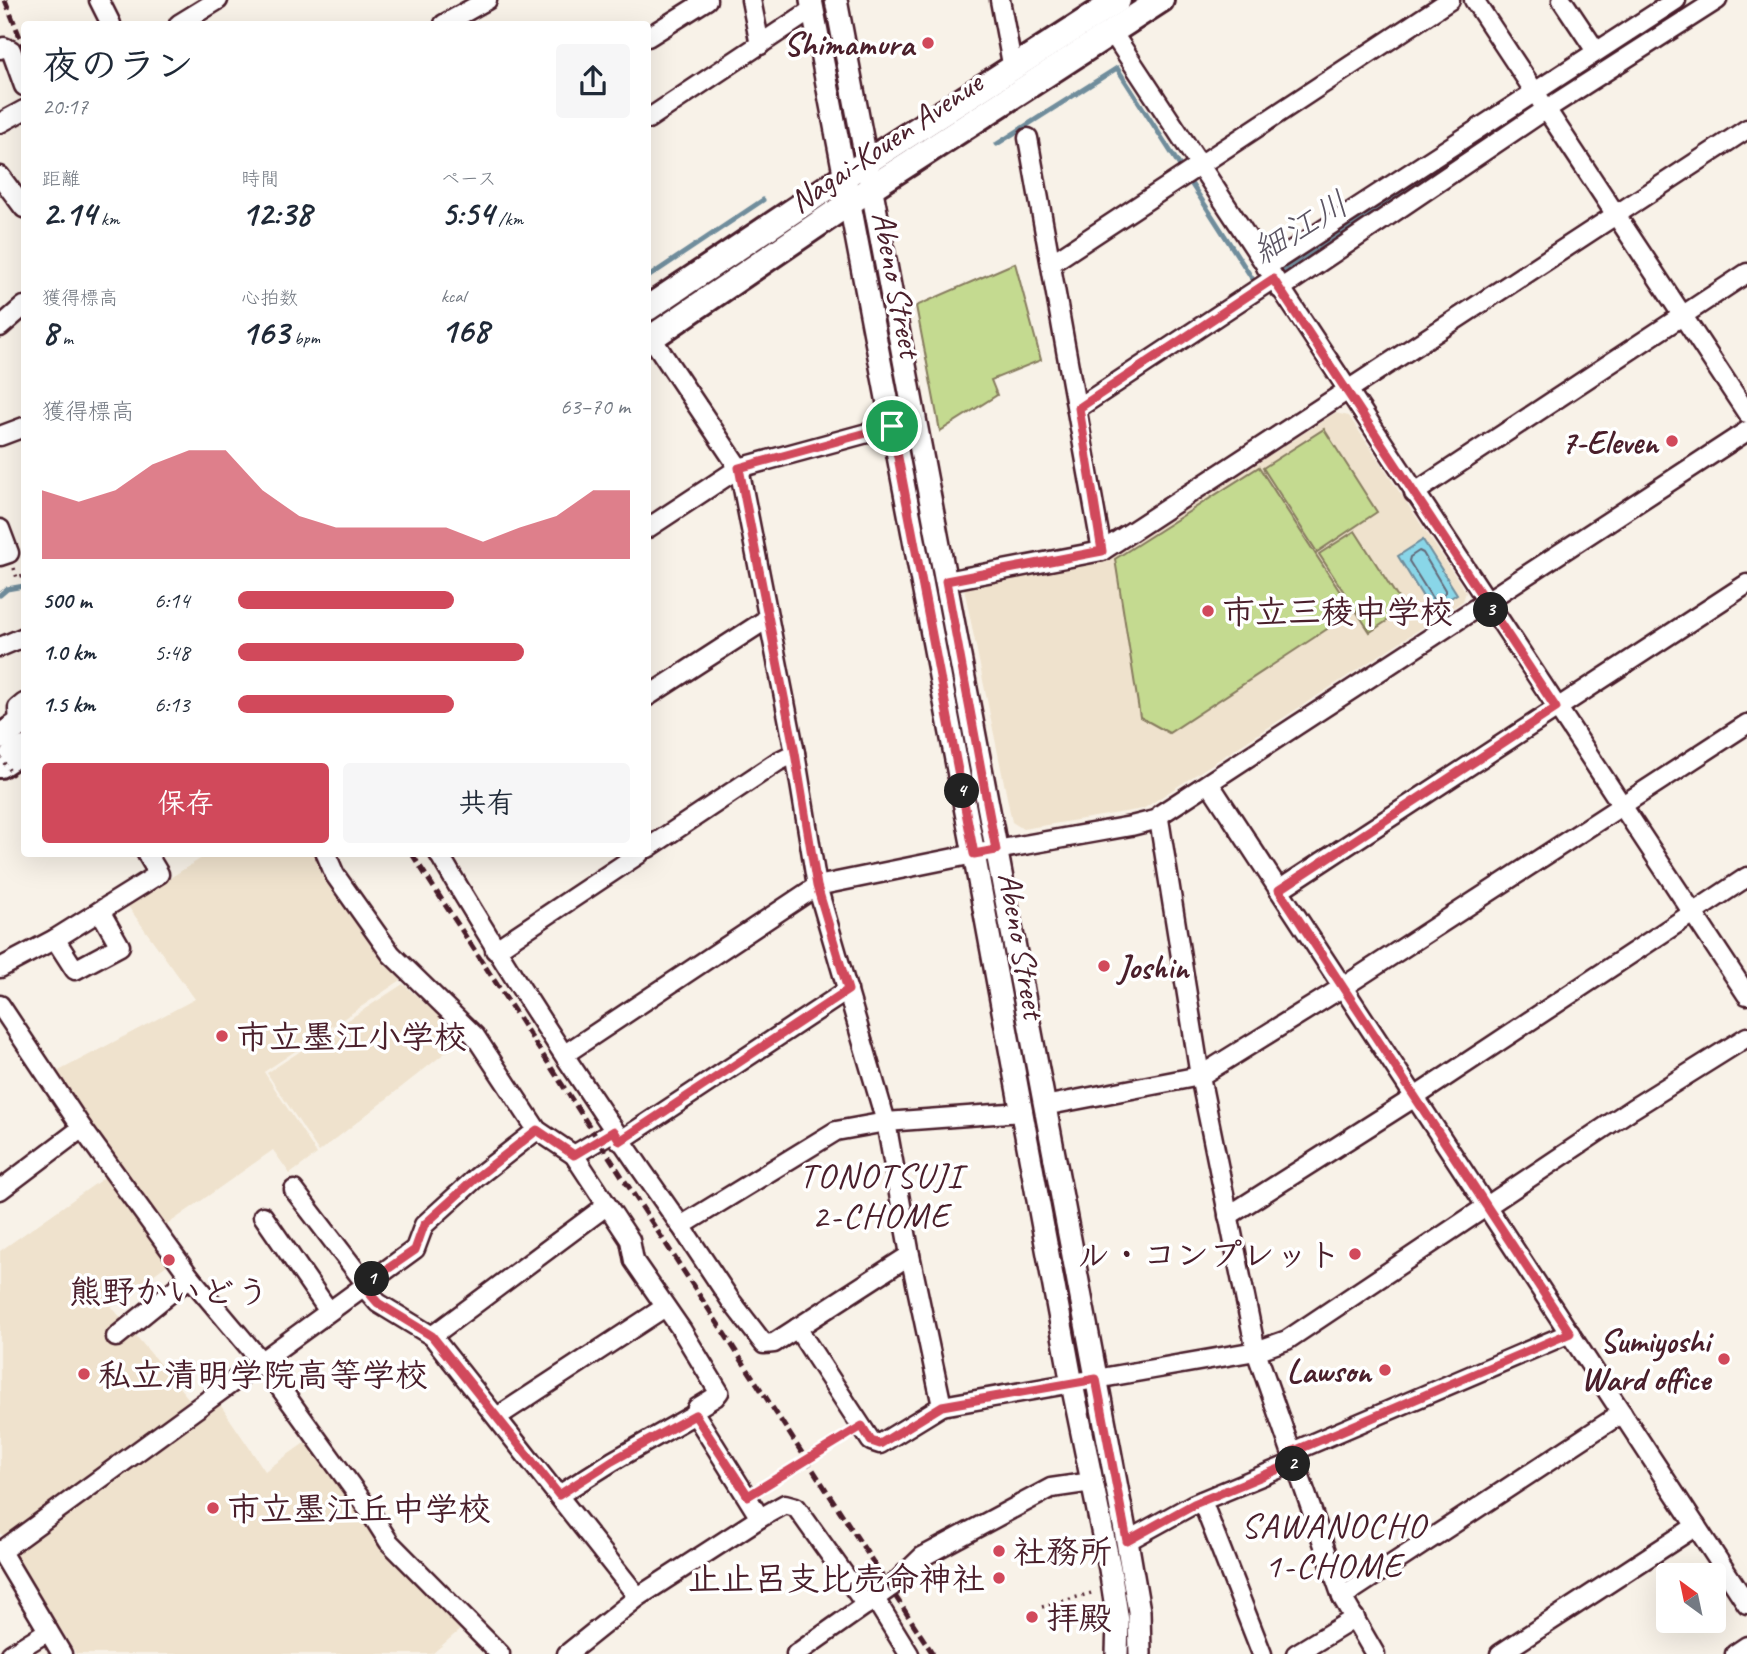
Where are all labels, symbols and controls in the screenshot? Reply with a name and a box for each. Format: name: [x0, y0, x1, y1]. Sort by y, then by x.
place label: Shimamura: [784, 23, 916, 65]
marker: Shimamura: [920, 35, 936, 51]
text: 夜のラン: [42, 42, 194, 89]
button: share: [556, 44, 630, 118]
street label: Nagai-Kouen Avenue: [781, 60, 992, 222]
text: 20:17: [42, 92, 88, 121]
text: 距離: [42, 167, 80, 191]
text: 時間: [241, 167, 279, 191]
text: ペース: [441, 167, 497, 191]
water label: 細江川: [1244, 181, 1357, 274]
text: 2.14: [42, 191, 96, 236]
text: 12:38: [241, 191, 311, 236]
text: 5:54: [441, 191, 494, 236]
text: km: [96, 207, 119, 231]
text: /km: [494, 207, 523, 231]
street label: Abeno Street: [862, 208, 932, 364]
text: kcal: [441, 284, 466, 308]
text: 獲得標高: [42, 286, 118, 310]
text: 心拍数: [241, 286, 298, 310]
text: 168: [441, 308, 489, 353]
text: 8: [42, 310, 58, 355]
text: 163: [241, 310, 289, 355]
text: m: [58, 326, 73, 350]
text: bpm: [289, 326, 320, 350]
text: 63–70 m: [560, 392, 630, 421]
pin: [862, 396, 922, 456]
text: 獲得標高: [42, 397, 134, 426]
icon: arrive: [873, 407, 911, 445]
place label: 7-Eleven: [1561, 421, 1660, 463]
marker: 7-Eleven: [1664, 433, 1680, 449]
text: 500 m: [42, 586, 91, 615]
text: 6:14: [154, 586, 190, 615]
place label: 市立三稜中学校: [1222, 591, 1453, 633]
pin: 3: [1474, 592, 1508, 628]
text: 3: [1486, 597, 1495, 621]
marker: 市立三稜中学校: [1200, 603, 1216, 619]
text: 1.0 km: [42, 638, 96, 667]
text: 5:48: [154, 638, 190, 667]
text: 1.5 km: [42, 690, 95, 719]
text: 6:13: [154, 690, 190, 719]
button: 保存: [42, 763, 329, 843]
button: 共有: [343, 763, 630, 843]
pin: 4: [944, 774, 979, 808]
text: 4: [957, 778, 966, 802]
street label: Abeno Street: [989, 869, 1056, 1024]
place label: Joshin: [1116, 946, 1190, 988]
marker: Joshin: [1096, 958, 1112, 974]
place label: 市立墨江小学校: [236, 1016, 467, 1058]
marker: 市立墨江小学校: [214, 1028, 230, 1044]
district label: TONOTSUJI 2-CHOME: [799, 1153, 969, 1238]
place label: ル・コンプレット: [1077, 1234, 1341, 1276]
marker: ル・コンプレット: [1347, 1246, 1363, 1262]
marker: 熊野かいどう: [161, 1252, 177, 1268]
pin: 1: [354, 1262, 390, 1296]
text: 1: [367, 1266, 376, 1290]
place label: 熊野かいどう: [69, 1271, 269, 1313]
place label: Sumiyoshi Ward office: [1581, 1320, 1715, 1400]
place label: Lawson: [1287, 1350, 1373, 1392]
marker: Sumiyoshi Ward office: [1716, 1351, 1732, 1367]
place label: 私立清明学院高等学校: [98, 1354, 428, 1396]
marker: Lawson: [1377, 1362, 1393, 1378]
marker: 私立清明学院高等学校: [76, 1366, 92, 1382]
pin: 2: [1276, 1446, 1310, 1482]
text: 2: [1288, 1451, 1297, 1475]
place label: 市立墨江丘中学校: [227, 1488, 491, 1530]
marker: 市立墨江丘中学校: [205, 1500, 221, 1516]
district label: SAWANOCHO 1-CHOME: [1241, 1503, 1429, 1588]
place label: 社務所: [1013, 1531, 1112, 1573]
marker: 社務所: [991, 1543, 1007, 1559]
place label: 止止呂支比売命神社: [688, 1558, 985, 1600]
north arrow: [1656, 1563, 1726, 1633]
map controls: [1656, 1563, 1726, 1633]
marker: 止止呂支比売命神社: [991, 1570, 1007, 1586]
place label: 拝殿: [1046, 1597, 1112, 1639]
marker: 拝殿: [1024, 1609, 1040, 1625]

